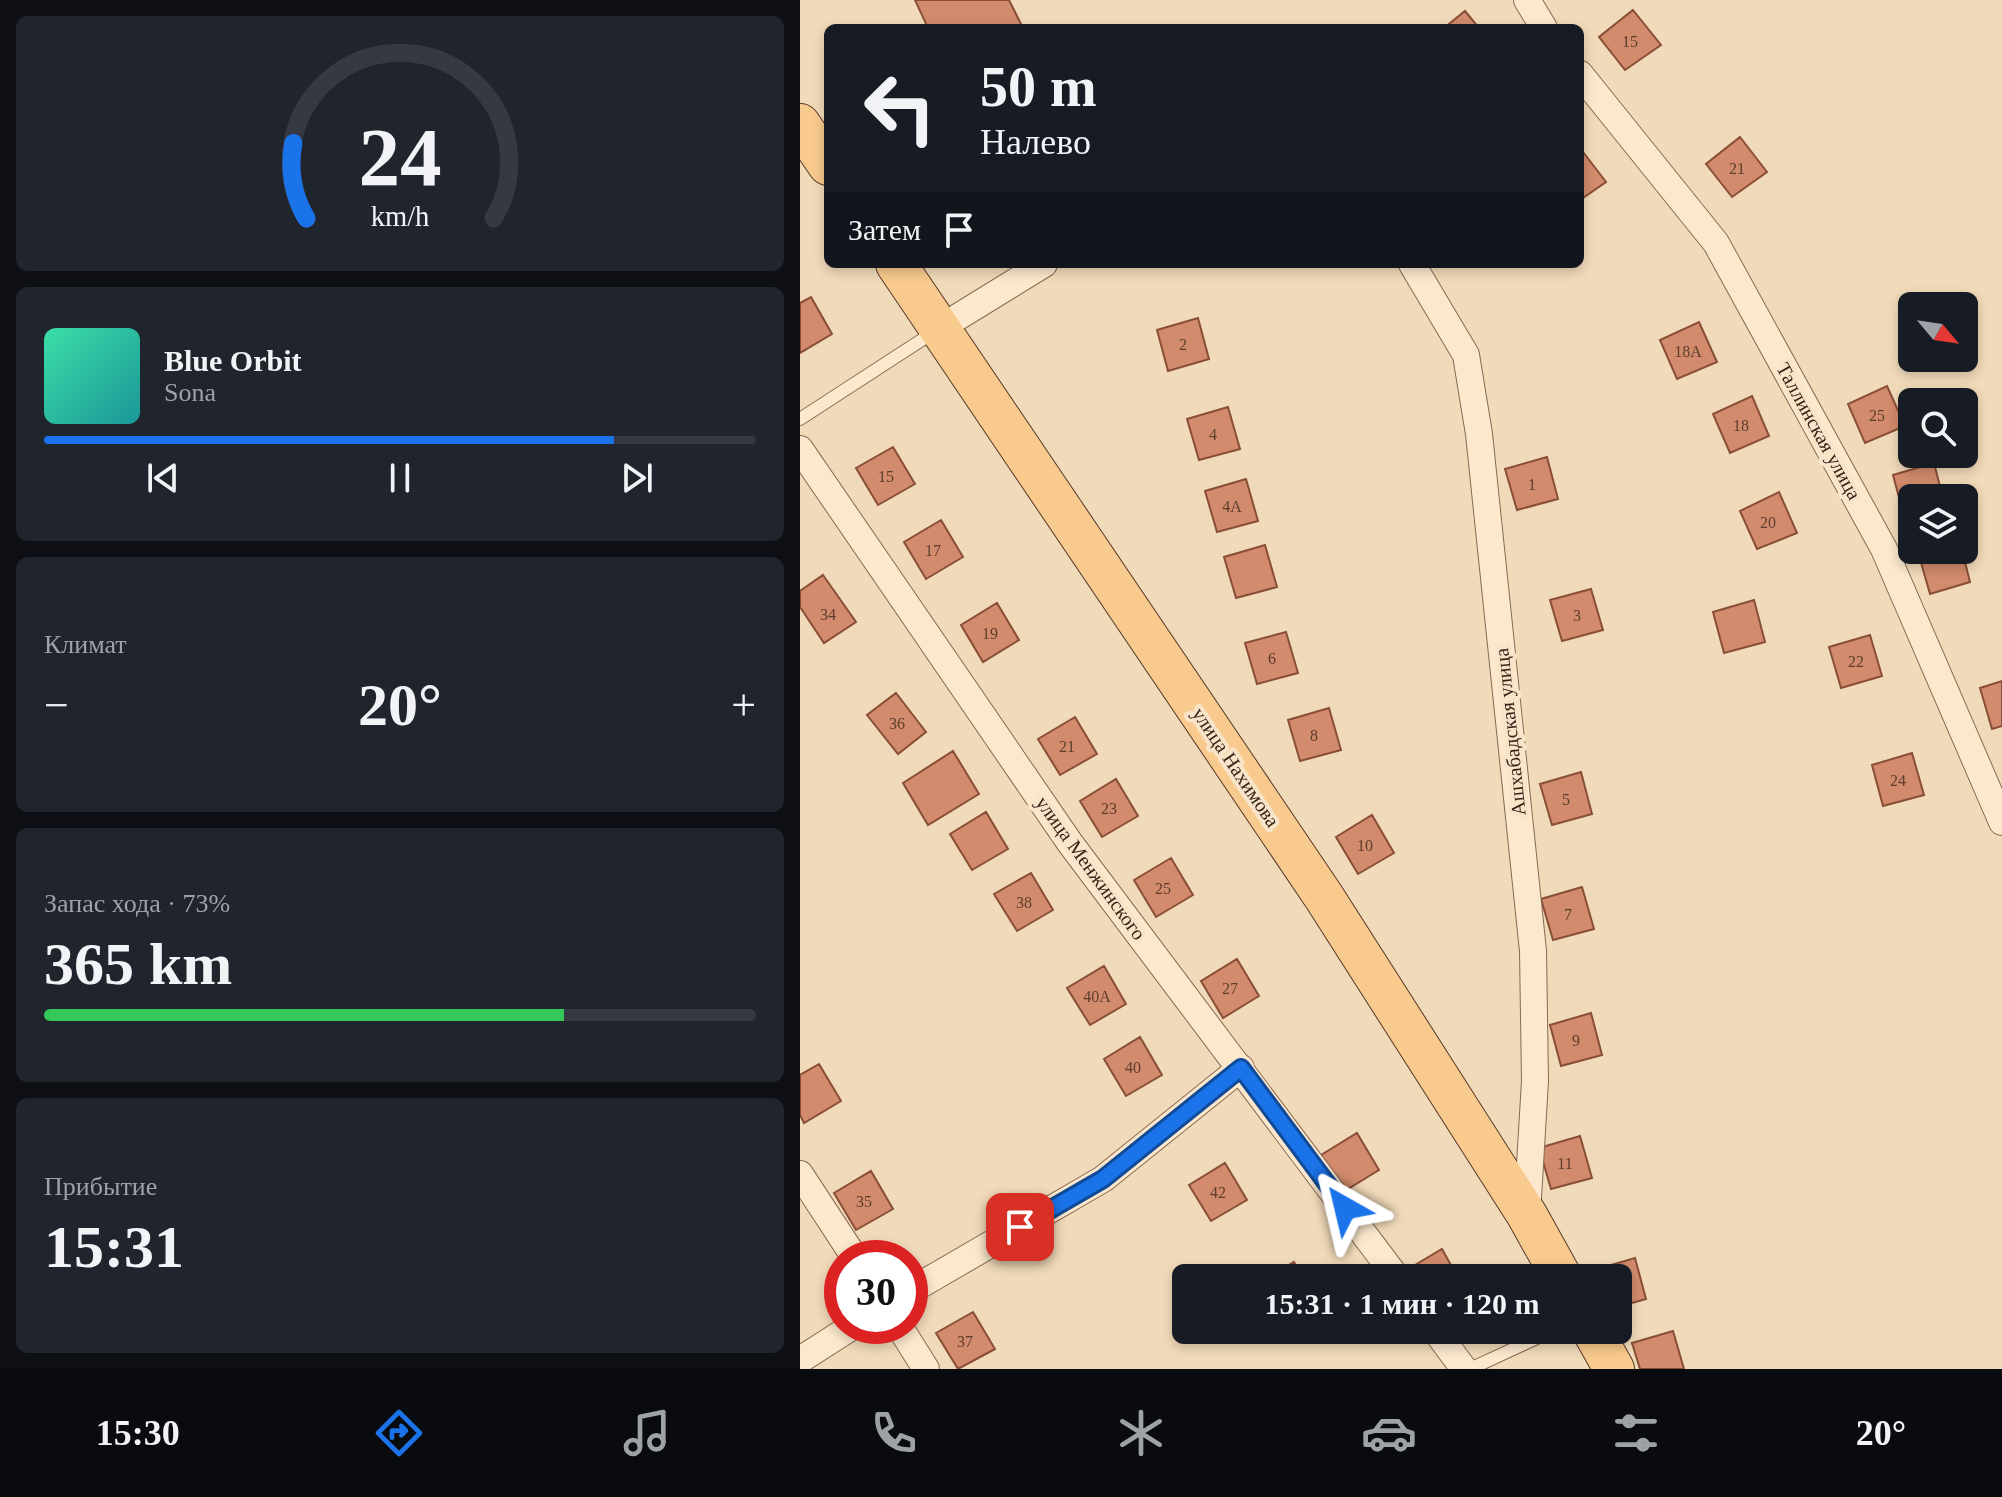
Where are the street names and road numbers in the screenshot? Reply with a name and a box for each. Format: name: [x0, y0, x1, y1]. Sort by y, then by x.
street label: Таллинская улица: [1771, 359, 1866, 504]
street label: Ашхабадская улица: [1490, 647, 1531, 817]
street label: улица Нахимова: [1187, 703, 1284, 831]
street label: улица Менжинского: [1031, 792, 1150, 945]

